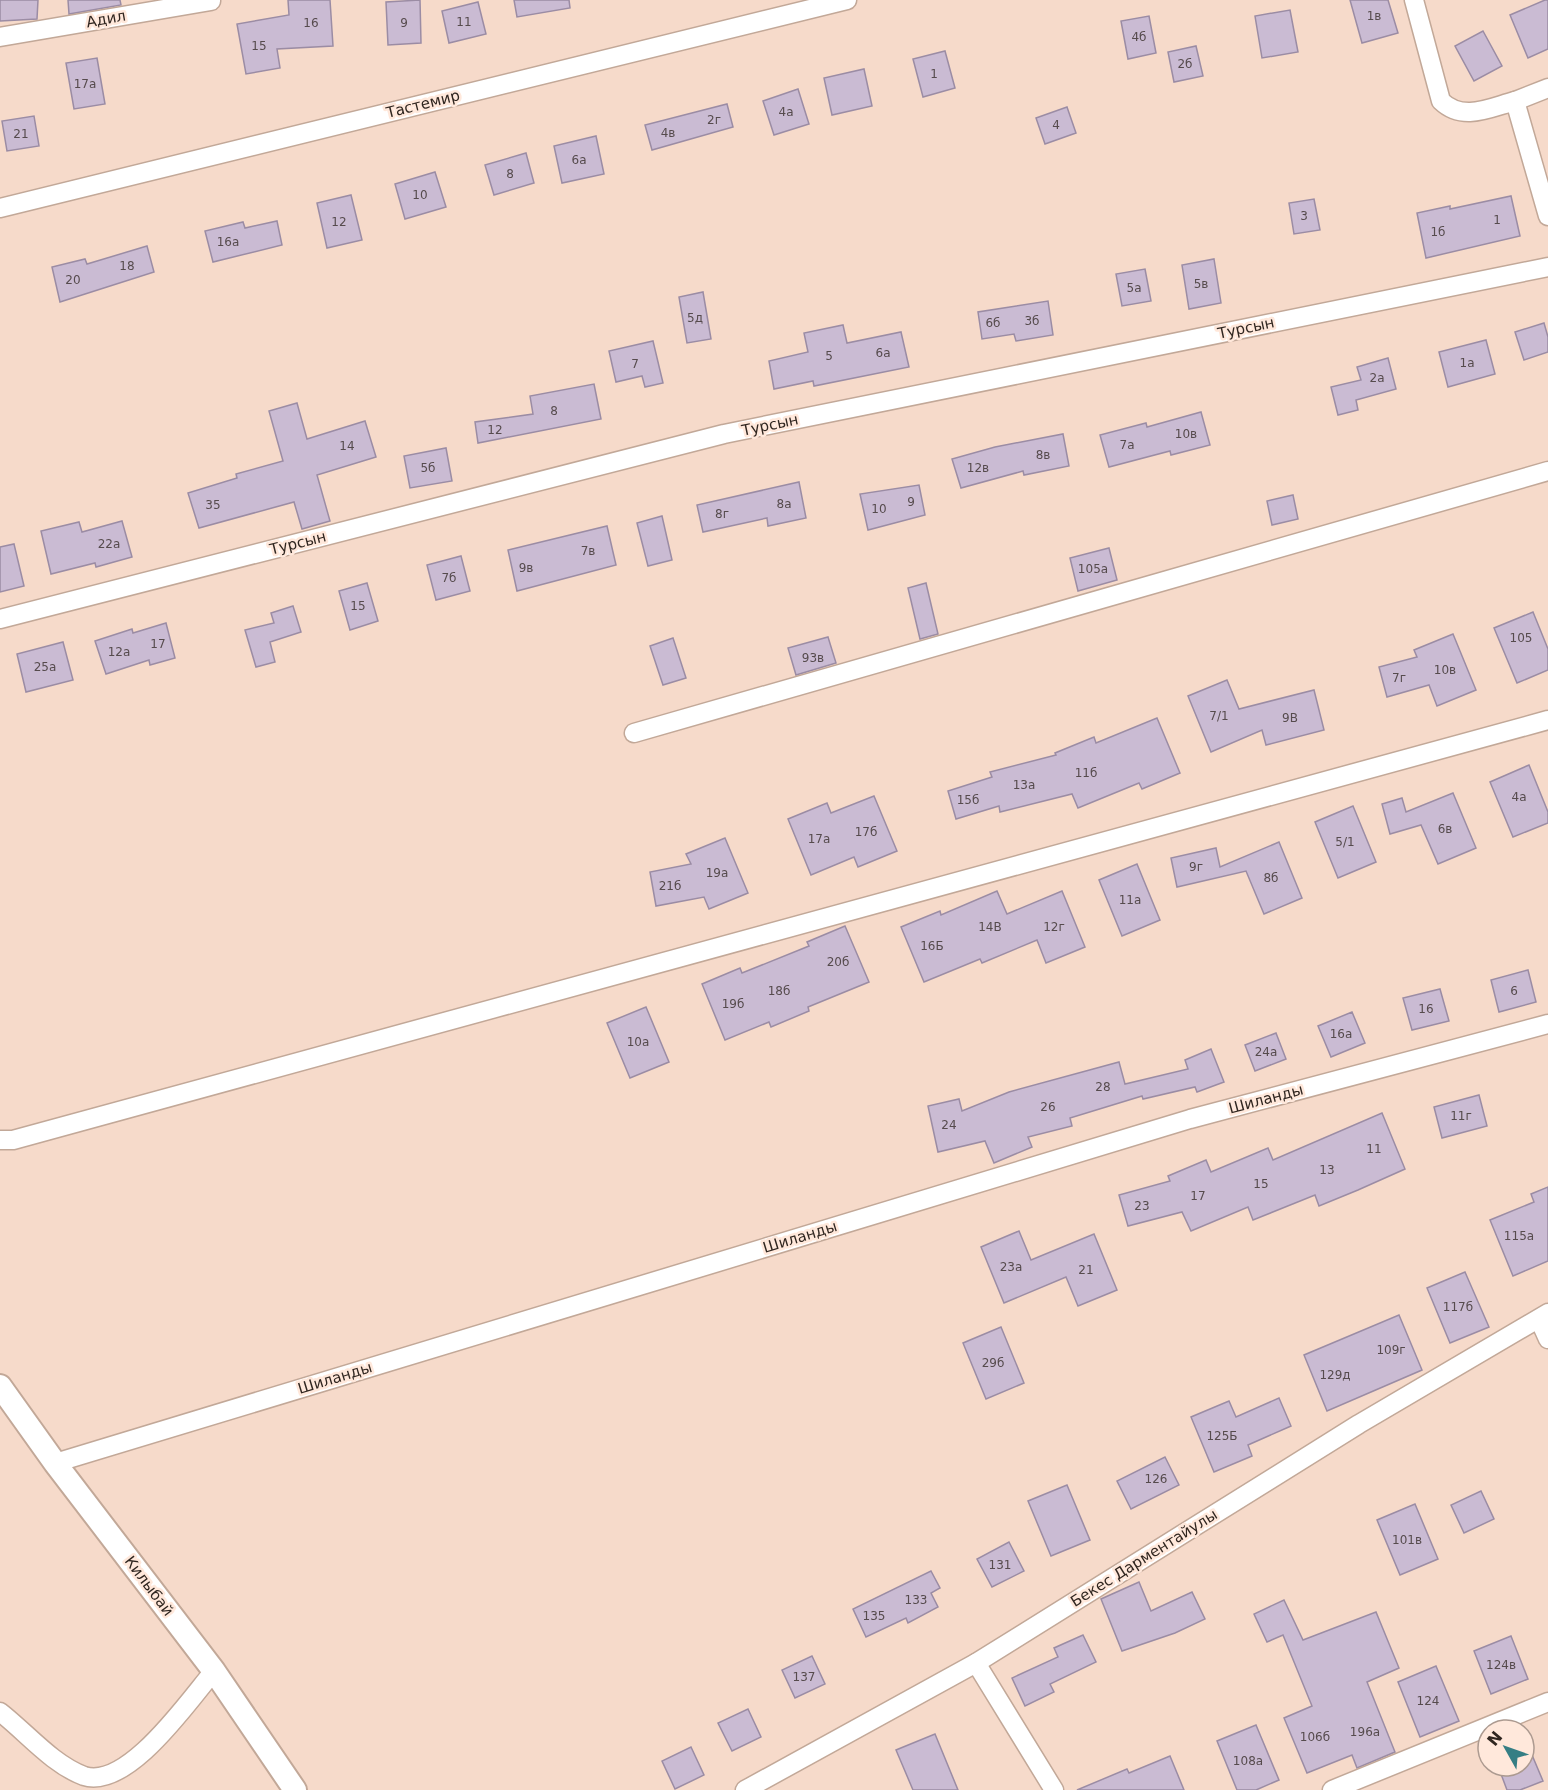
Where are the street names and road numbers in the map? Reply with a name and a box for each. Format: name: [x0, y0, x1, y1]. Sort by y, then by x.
street label: Адил: [85, 7, 127, 31]
street label: Тастемир: [383, 86, 462, 122]
street label: Турсын: [1215, 313, 1276, 343]
street label: Турсын: [739, 410, 800, 440]
street label: Турсын: [267, 527, 328, 559]
street label: Шиланды: [1227, 1080, 1305, 1118]
street label: Шиланды: [761, 1217, 839, 1257]
street label: Шиланды: [296, 1358, 374, 1398]
street label: Бекес Дарментайулы: [1067, 1505, 1221, 1611]
street label: Килыбай: [121, 1553, 177, 1619]

